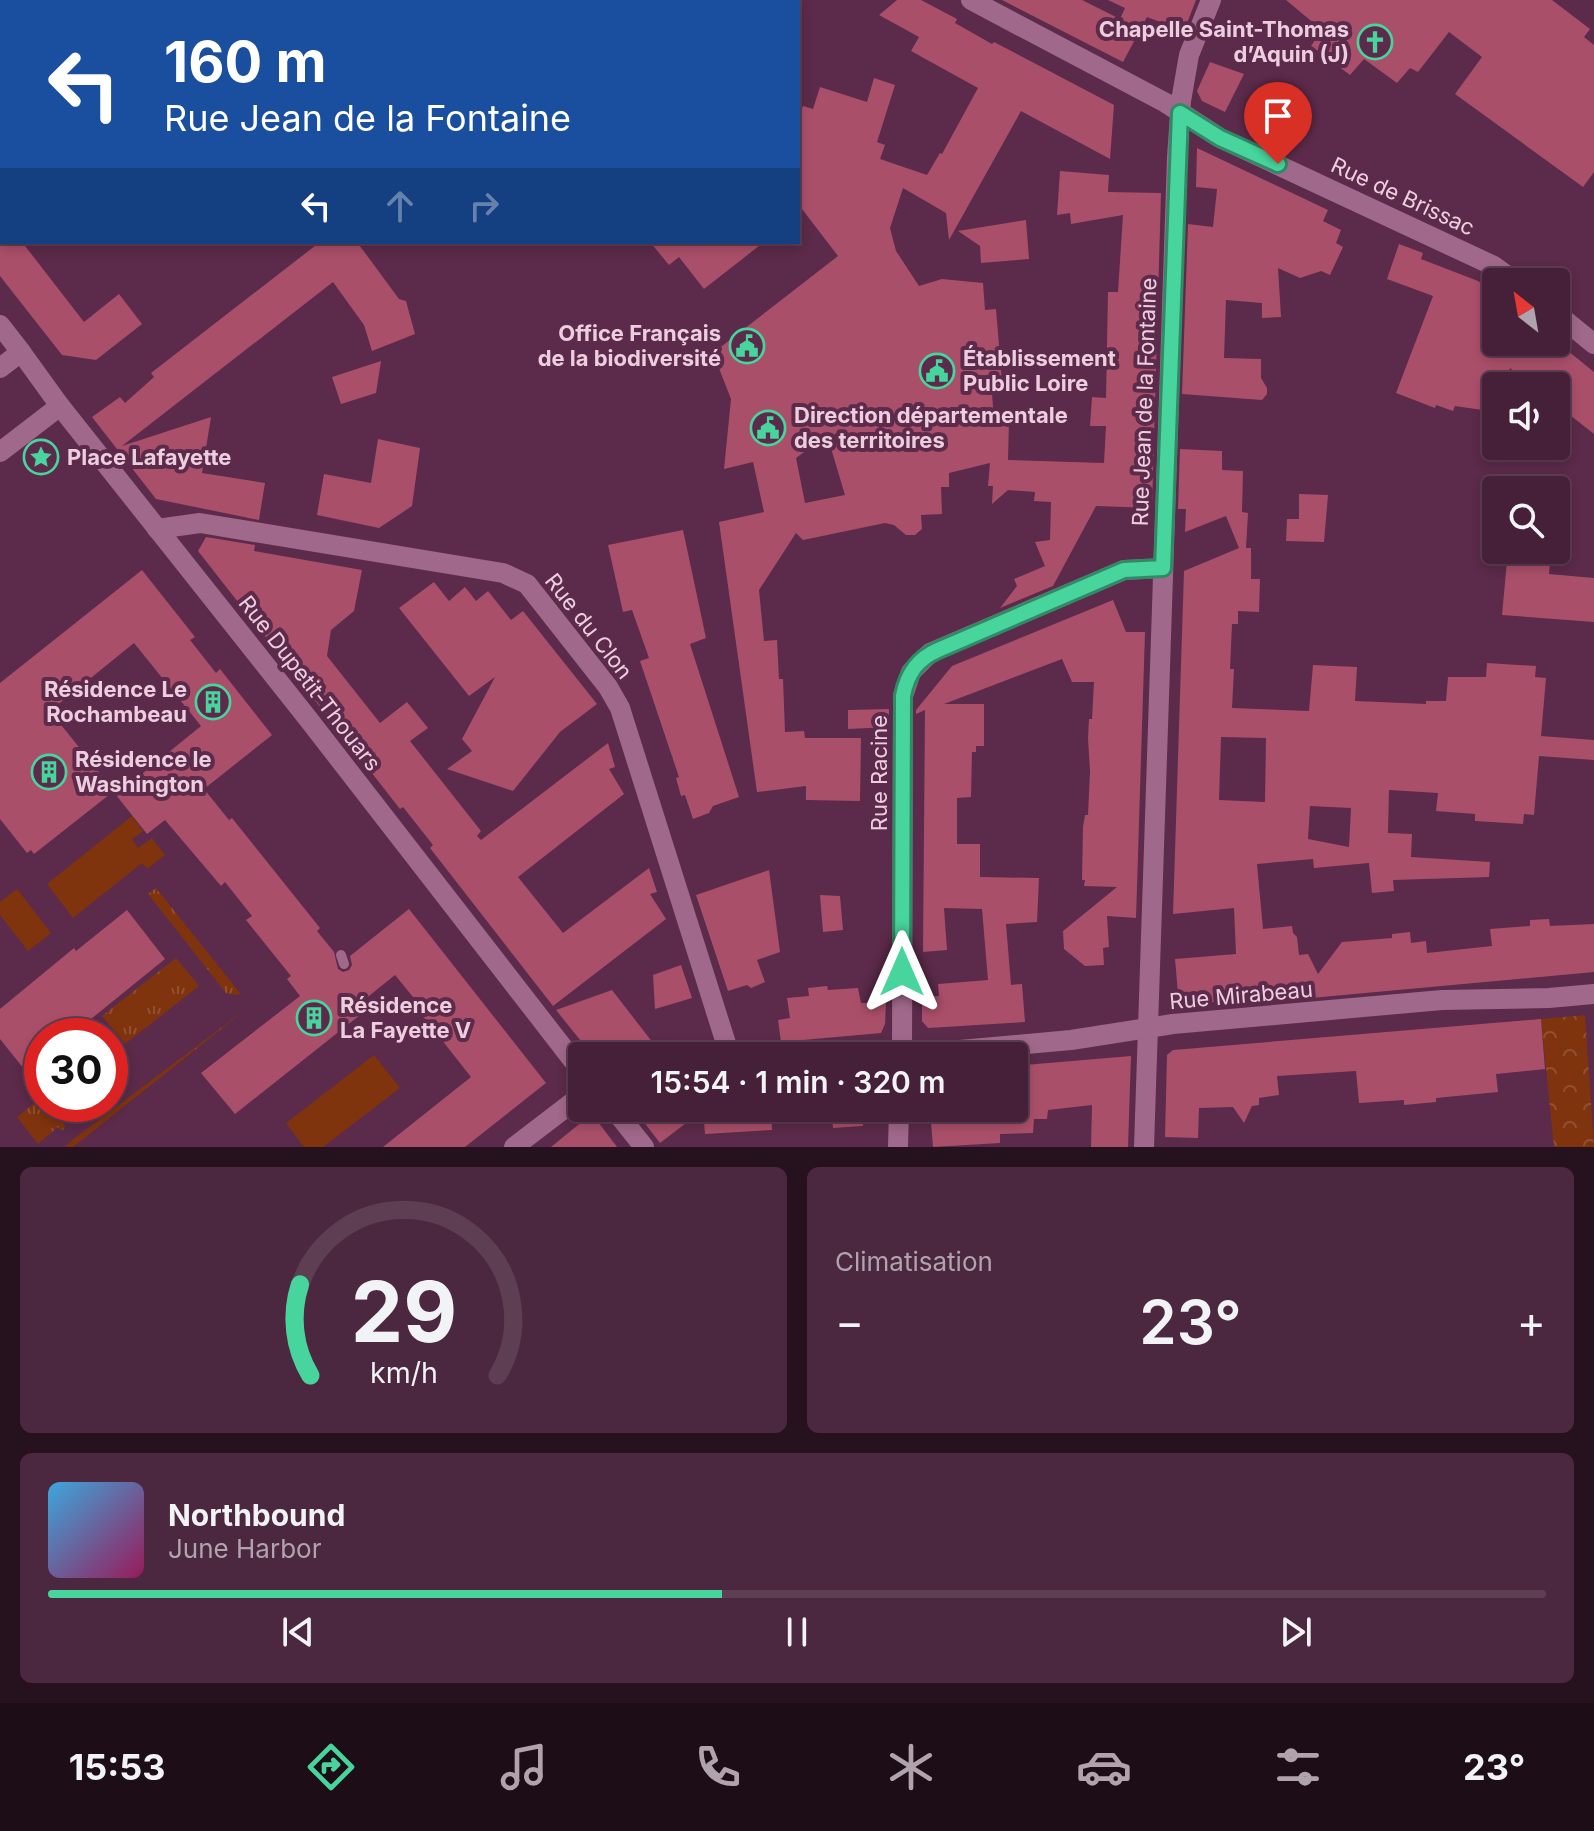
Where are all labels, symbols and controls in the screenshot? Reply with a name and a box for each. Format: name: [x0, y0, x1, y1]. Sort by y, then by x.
place label: Chapelle Saint-Thomas d’Aquin (J): [1099, 16, 1349, 67]
church icon: Chapelle Saint-Thomas d’Aquin (J): [1356, 23, 1394, 61]
text: 160 m: [164, 28, 327, 96]
icon: left: [32, 32, 136, 136]
pin: [1244, 82, 1312, 164]
icon: arrive: [1256, 94, 1300, 138]
text: Rue Jean de la Fontaine: [164, 96, 571, 140]
street label: Rue de Brissac: [1327, 151, 1479, 241]
icon: left: [294, 184, 338, 228]
icon: ahead: [378, 184, 422, 228]
icon: right: [462, 184, 506, 228]
north arrow: [1482, 268, 1570, 356]
map controls: [1482, 268, 1570, 564]
street label: Rue Jean de la Fontaine: [1127, 277, 1161, 527]
place label: Office Français de la biodiversité: [538, 320, 721, 371]
public building icon: Office Français de la biodiversité: [728, 327, 766, 365]
place label: Établissement Public Loire: [963, 345, 1116, 396]
public building icon: Établissement Public Loire: [918, 352, 956, 390]
button: sound: [1482, 372, 1570, 460]
place label: Direction départementale des territoires: [794, 402, 1068, 453]
public building icon: Direction départementale des territoires: [749, 409, 787, 447]
place icon: Place Lafayette: [22, 438, 60, 476]
place label: Place Lafayette: [67, 444, 231, 470]
button: search: [1482, 476, 1570, 564]
street label: Rue du Clon: [540, 568, 638, 684]
street label: Rue Dupetit-Thouars: [234, 590, 386, 776]
place label: Résidence Le Rochambeau: [44, 676, 187, 727]
building icon: Résidence Le Rochambeau: [194, 683, 232, 721]
street label: Rue Racine: [866, 715, 892, 831]
place label: Résidence le Washington: [75, 746, 212, 797]
building icon: Résidence le Washington: [30, 753, 68, 791]
position arrow: [860, 930, 944, 1014]
street label: Rue Mirabeau: [1168, 976, 1314, 1014]
place label: Résidence La Fayette V: [340, 992, 471, 1043]
building icon: Résidence La Fayette V: [295, 999, 333, 1037]
speed limit sign: 30: [24, 1018, 128, 1122]
text: 15:54 · 1 min · 320 m: [651, 1064, 945, 1100]
text: Climatisation: [835, 1246, 993, 1277]
text: 29: [350, 1261, 457, 1362]
text: 23°: [1139, 1286, 1242, 1358]
text: −: [835, 1295, 864, 1349]
text: +: [1517, 1295, 1546, 1349]
text: km/h: [370, 1355, 437, 1390]
text: Northbound: [168, 1497, 345, 1533]
text: June Harbor: [168, 1533, 321, 1564]
icon: previous: [276, 1610, 320, 1654]
icon: pause: [775, 1610, 819, 1654]
icon: next: [1274, 1610, 1318, 1654]
icon: directions: [303, 1739, 359, 1795]
icon: music: [496, 1739, 552, 1795]
icon: phone: [690, 1739, 746, 1795]
icon: climate: [883, 1739, 939, 1795]
icon: car: [1076, 1739, 1132, 1795]
icon: filters: [1270, 1739, 1326, 1795]
text: 15:53: [69, 1745, 165, 1789]
text: 23°: [1463, 1745, 1525, 1789]

